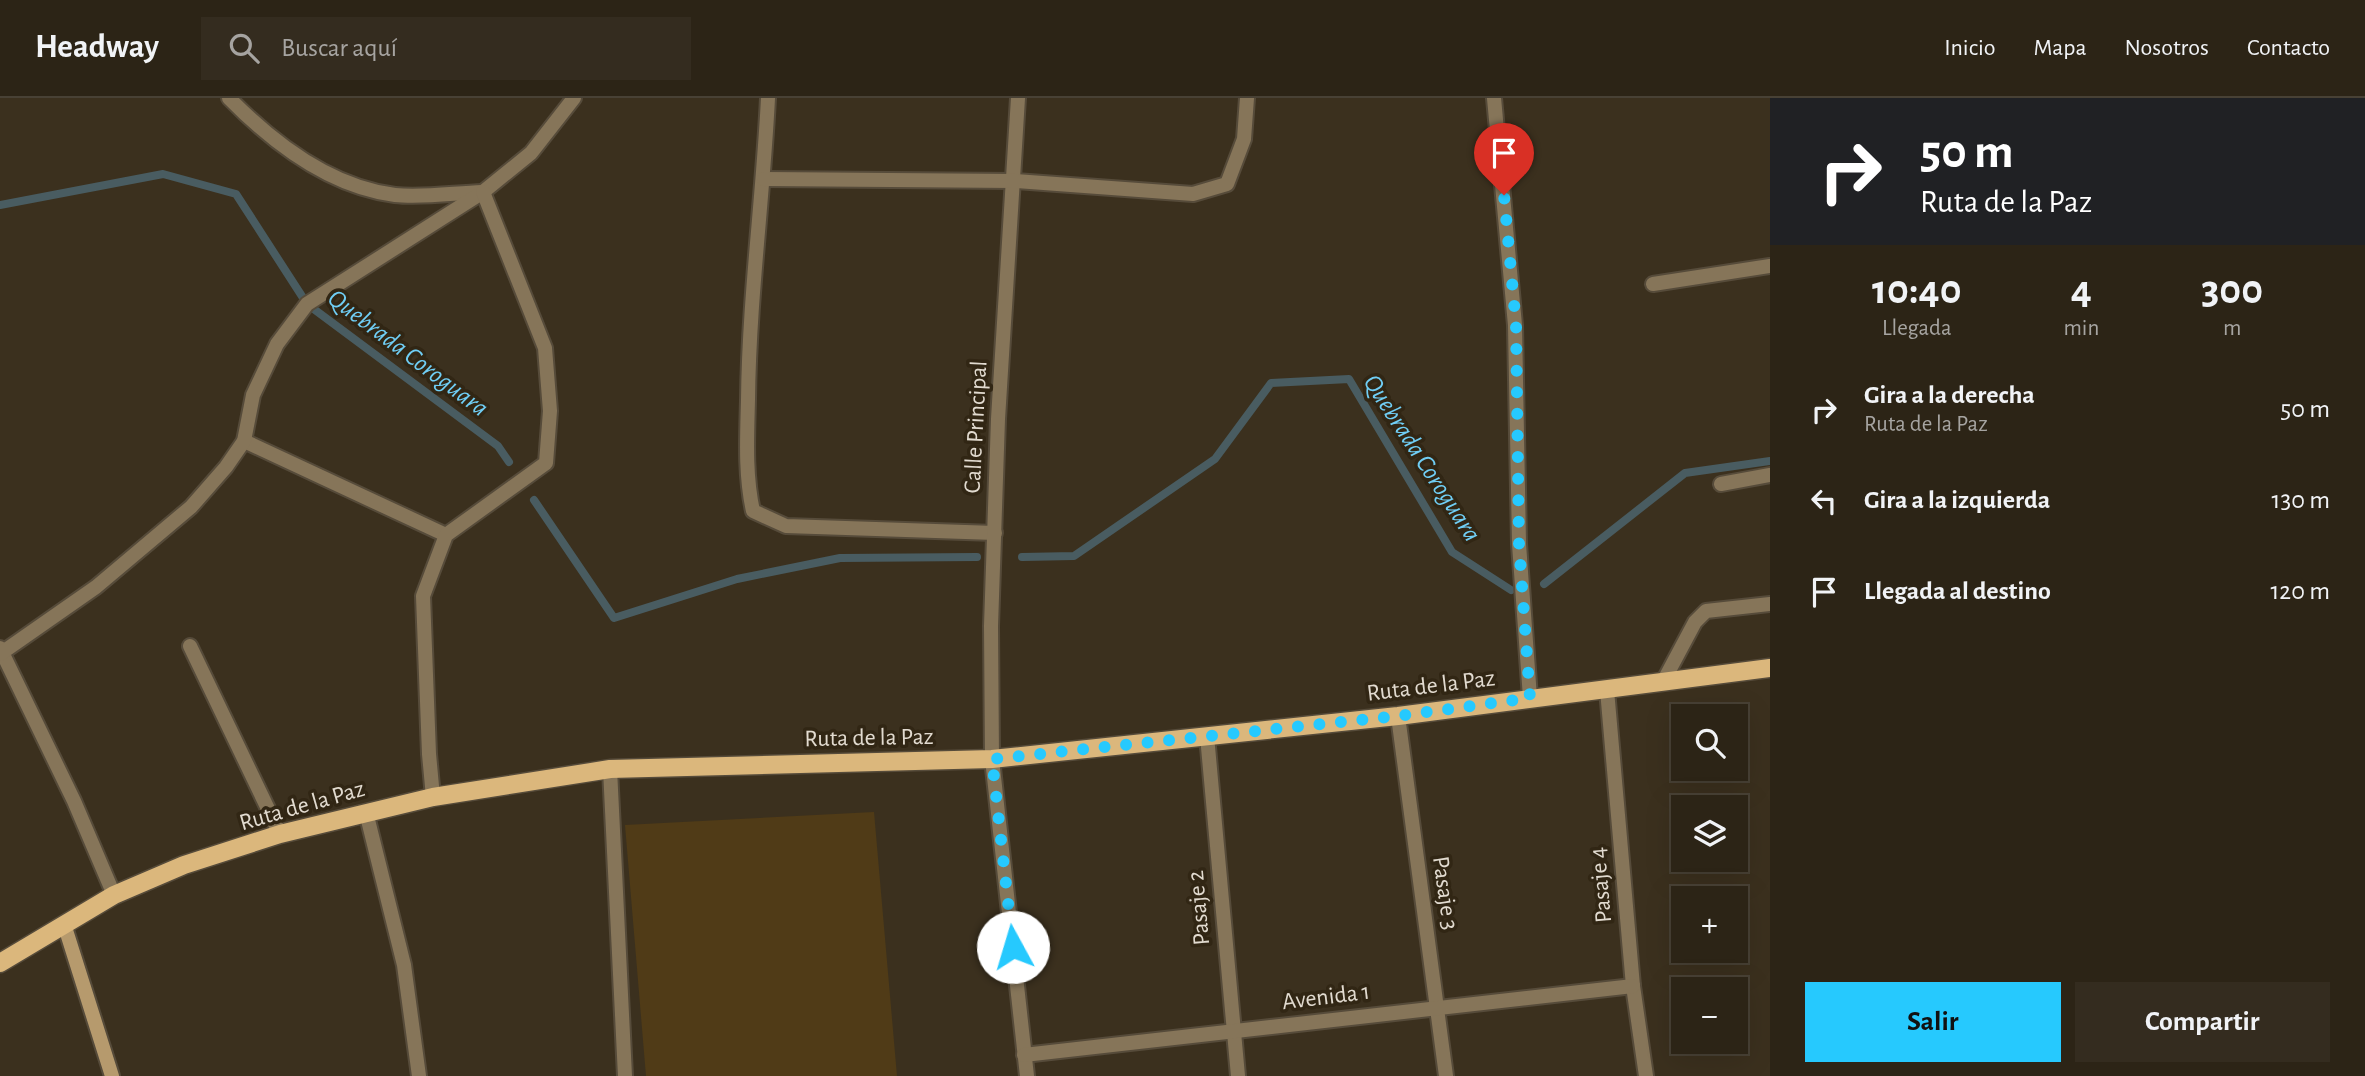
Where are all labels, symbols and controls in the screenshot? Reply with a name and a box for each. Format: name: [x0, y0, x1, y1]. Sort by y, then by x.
search box: [201, 17, 691, 80]
icon: search: [225, 29, 263, 67]
text: Headway: [35, 31, 159, 64]
text: Buscar aquí: [281, 35, 397, 61]
text: Inicio: [1944, 36, 1995, 60]
text: Mapa: [2033, 36, 2087, 60]
text: Nosotros: [2125, 36, 2209, 60]
text: Contacto: [2247, 36, 2330, 60]
pin: [1474, 123, 1534, 195]
icon: right: [1805, 126, 1896, 217]
text: 50 m: [1920, 128, 2014, 177]
icon: arrive: [1485, 134, 1523, 172]
text: Ruta de la Paz: [1920, 186, 2092, 218]
text: 10:40: [1872, 269, 1962, 311]
text: 4: [2071, 269, 2092, 311]
text: 300: [2201, 269, 2263, 311]
water label: Quebrada Coroguara: [323, 285, 493, 421]
text: Llegada: [1882, 317, 1952, 340]
text: min: [2063, 317, 2099, 340]
text: m: [2223, 317, 2241, 340]
street label: Calle Principal: [961, 360, 991, 494]
water label: Quebrada Coroguara: [1359, 370, 1485, 546]
text: Gira a la derecha: [1864, 382, 2035, 408]
icon: right: [1805, 391, 1843, 429]
text: 50 m: [2280, 396, 2330, 422]
text: Ruta de la Paz: [1864, 413, 1988, 436]
icon: left: [1805, 482, 1843, 520]
text: Gira a la izquierda: [1864, 487, 2050, 513]
text: 130 m: [2272, 487, 2330, 513]
icon: arrive: [1805, 573, 1843, 611]
text: Llegada al destino: [1864, 578, 2051, 604]
text: 120 m: [2270, 578, 2330, 604]
street label: Ruta de la Paz: [1365, 666, 1497, 706]
map controls: [1671, 704, 1748, 1054]
button: search: [1671, 704, 1748, 781]
street label: Ruta de la Paz: [804, 725, 934, 751]
street label: Ruta de la Paz: [237, 777, 367, 835]
button: layers: [1671, 795, 1748, 872]
street label: Pasaje 4: [1586, 846, 1616, 924]
street label: Pasaje 3: [1428, 855, 1462, 931]
street label: Pasaje 2: [1184, 869, 1214, 947]
button: +: [1671, 886, 1748, 963]
position arrow: [976, 910, 1050, 984]
button: −: [1671, 977, 1748, 1054]
street label: Avenida 1: [1281, 980, 1371, 1014]
button: Salir: [1805, 982, 2061, 1062]
button: Compartir: [2075, 982, 2330, 1062]

